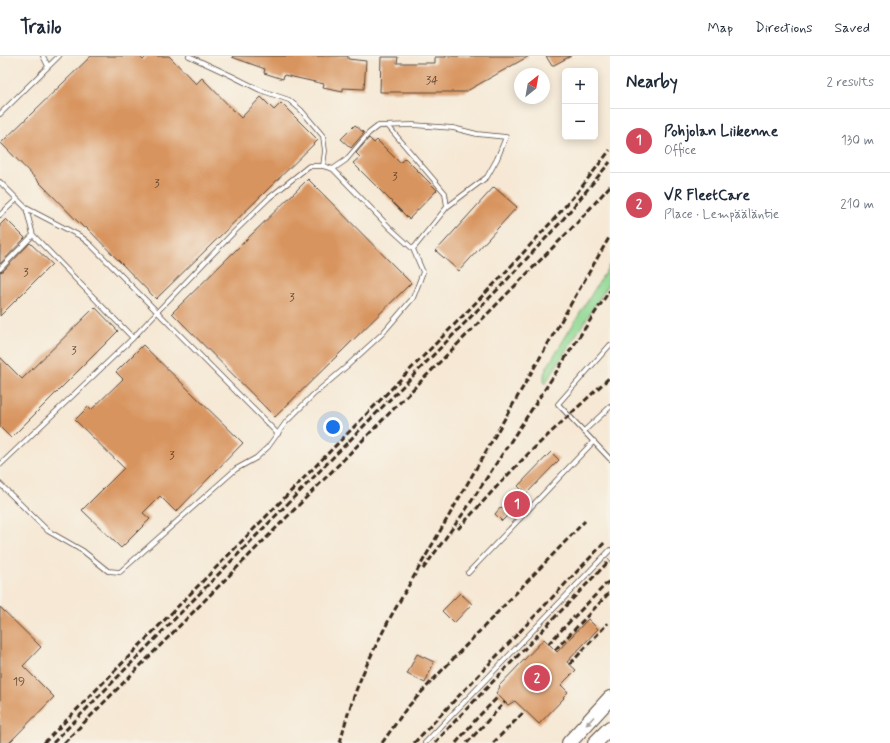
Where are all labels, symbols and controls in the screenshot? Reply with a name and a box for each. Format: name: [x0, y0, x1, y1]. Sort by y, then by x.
text: Trailo: [20, 15, 62, 40]
text: Map: [707, 19, 733, 37]
text: Directions: [755, 19, 813, 37]
text: Saved: [835, 19, 870, 37]
north arrow: [514, 68, 550, 104]
map controls: [562, 68, 598, 140]
button: +: [562, 68, 598, 104]
text: Nearby: [626, 71, 678, 93]
house number: 34: [426, 73, 438, 89]
text: 2 results: [827, 74, 874, 91]
button: −: [562, 104, 598, 140]
text: Pohjolan Liikenne: [664, 122, 778, 142]
text: 1: [636, 132, 642, 149]
text: 130 m: [841, 132, 874, 149]
text: Office: [664, 142, 696, 159]
house number: 3: [392, 169, 398, 185]
house number: 3: [154, 176, 160, 192]
text: VR FleetCare: [664, 186, 750, 206]
text: 2: [636, 196, 642, 213]
text: 210 m: [840, 196, 874, 213]
text: Place · Lempääläntie: [664, 206, 779, 223]
house number: 3: [23, 265, 29, 281]
house number: 3: [289, 290, 295, 306]
house number: 3: [71, 343, 77, 359]
your location: [323, 417, 343, 437]
house number: 3: [169, 448, 175, 464]
pin: 1: [504, 489, 530, 519]
pin: 2: [524, 663, 550, 693]
house number: 19: [13, 674, 25, 690]
one-way arrow: [585, 715, 594, 726]

